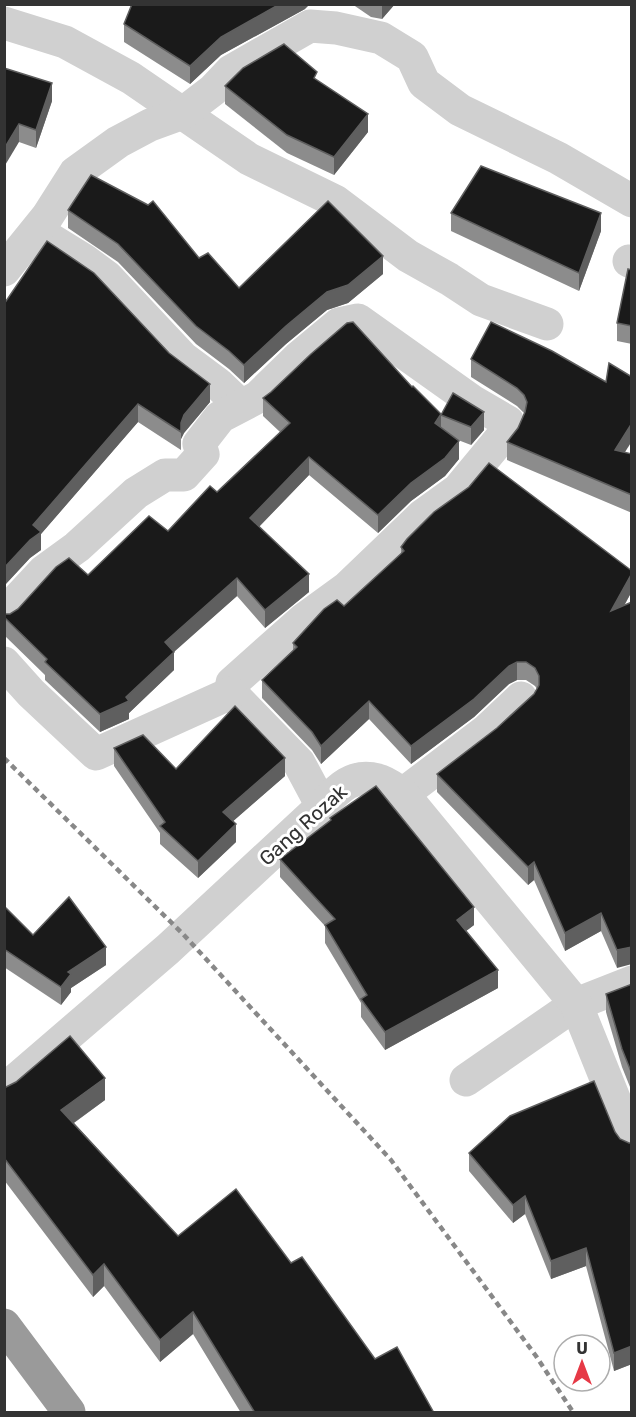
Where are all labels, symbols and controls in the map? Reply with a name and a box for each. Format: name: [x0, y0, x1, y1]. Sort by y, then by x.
street label: Gang Rozak: [254, 779, 352, 871]
north arrow: [552, 1333, 612, 1393]
text: U: [576, 1339, 588, 1358]

